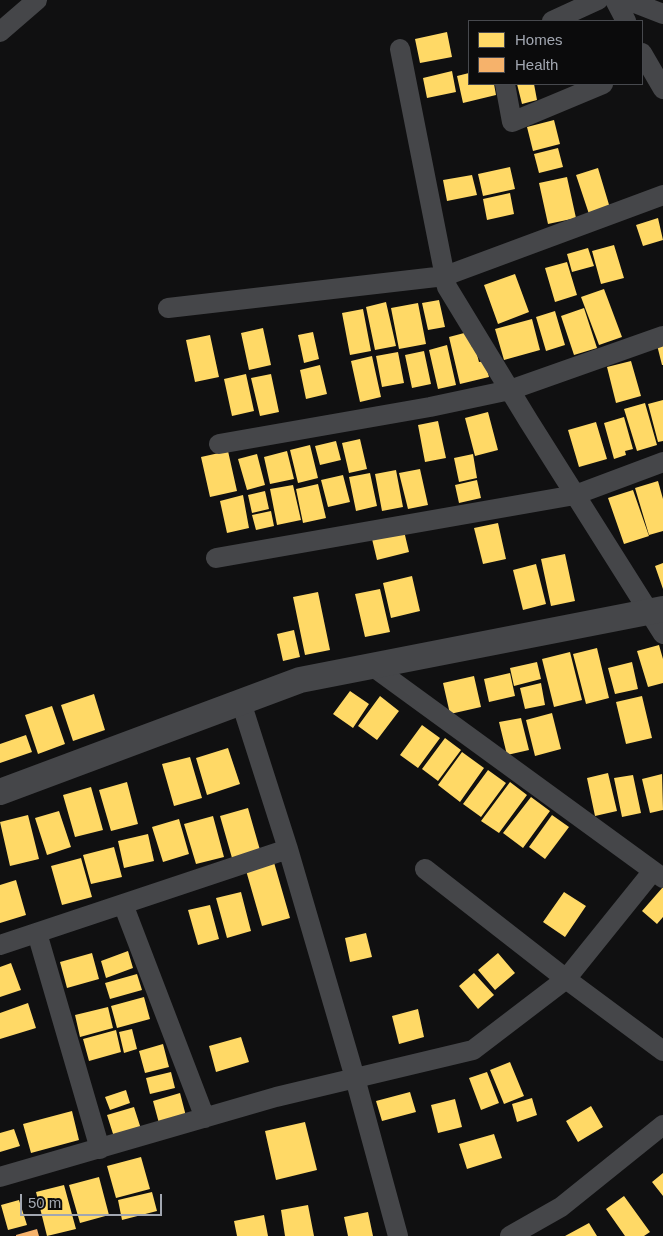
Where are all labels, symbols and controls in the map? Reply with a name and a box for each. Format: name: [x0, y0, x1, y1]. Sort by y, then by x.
legend: [468, 20, 643, 85]
text: Homes: [515, 31, 563, 48]
text: Health: [515, 56, 558, 73]
scale bar: [22, 1184, 165, 1216]
text: 50 m: [28, 1194, 61, 1211]

